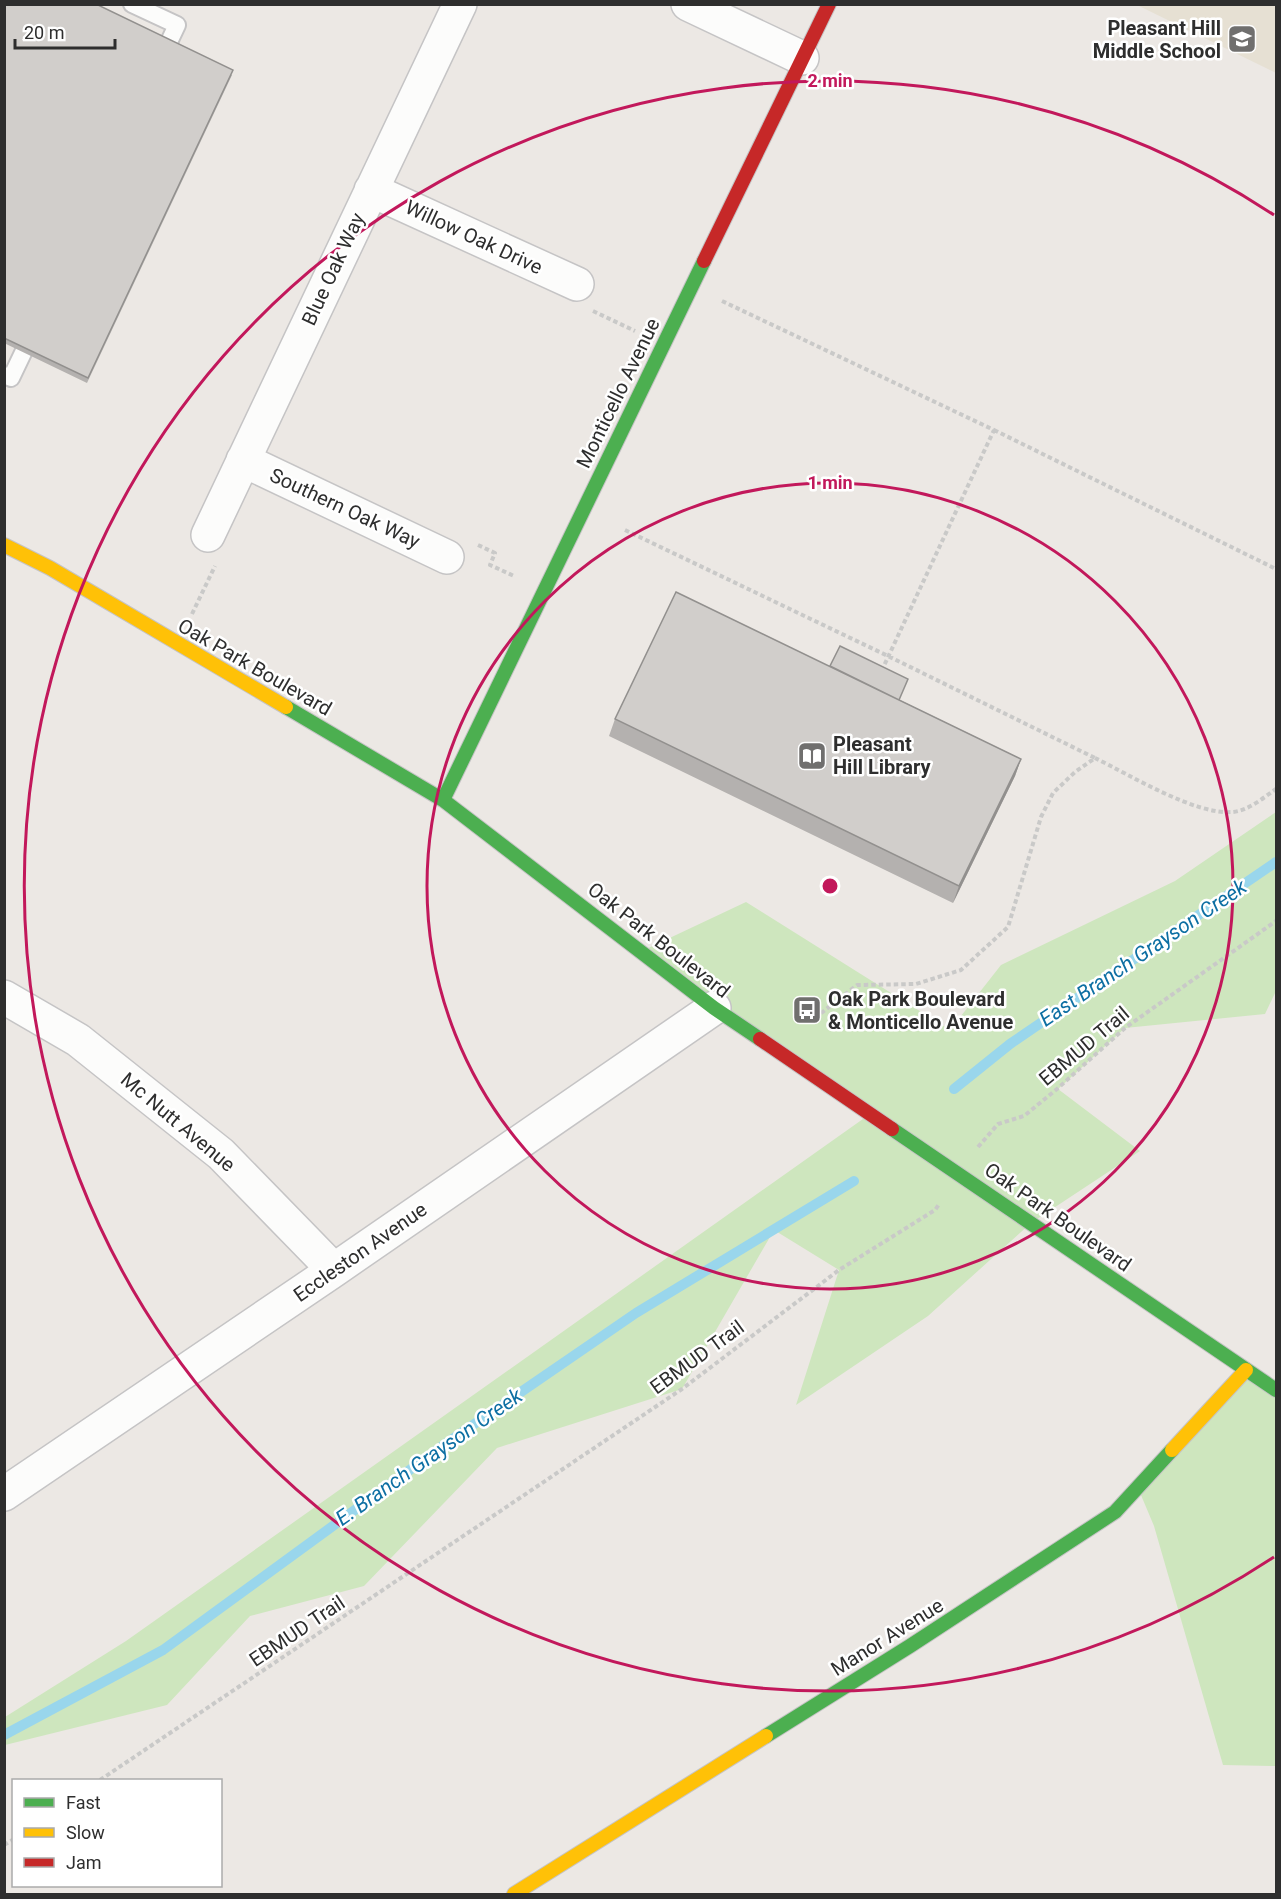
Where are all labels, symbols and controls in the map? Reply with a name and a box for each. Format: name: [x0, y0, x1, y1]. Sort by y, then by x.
scale bar: [15, 12, 116, 50]
place label: Pleasant Hill Middle School: [1093, 16, 1221, 63]
text: 20 m: [24, 22, 64, 43]
school or university icon: Pleasant Hill Middle School: [1226, 23, 1258, 55]
text: 2 min: [807, 70, 853, 91]
street label: Willow Oak Drive: [402, 195, 546, 279]
street label: Blue Oak Way: [296, 208, 370, 329]
street label: Monticello Avenue: [571, 314, 665, 472]
street label: Southern Oak Way: [266, 463, 424, 553]
text: 1 min: [807, 472, 853, 493]
street label: Oak Park Boulevard: [174, 613, 336, 721]
place label: Pleasant Hill Library: [833, 732, 932, 779]
library icon: Pleasant Hill Library: [796, 740, 828, 772]
water label: East Branch Grayson Creek: [1035, 874, 1252, 1031]
centre of rings: [820, 876, 840, 896]
street label: Oak Park Boulevard: [583, 877, 735, 1003]
place label: Oak Park Boulevard & Monticello Avenue: [828, 987, 1013, 1034]
bus stop icon: Oak Park Boulevard & Monticello Avenue: [791, 994, 823, 1026]
street label: EBMUD Trail: [1034, 1001, 1134, 1091]
street label: Mc Nutt Avenue: [116, 1067, 240, 1177]
street label: Oak Park Boulevard: [980, 1157, 1136, 1277]
street label: Eccleston Avenue: [289, 1197, 431, 1307]
street label: EBMUD Trail: [645, 1315, 749, 1399]
water label: E. Branch Grayson Creek: [331, 1383, 527, 1531]
street label: EBMUD Trail: [245, 1590, 349, 1672]
street label: Manor Avenue: [826, 1593, 948, 1681]
legend: [12, 1779, 222, 1887]
text: Fast: [66, 1792, 101, 1813]
text: Slow: [66, 1822, 105, 1843]
text: Jam: [66, 1852, 102, 1873]

